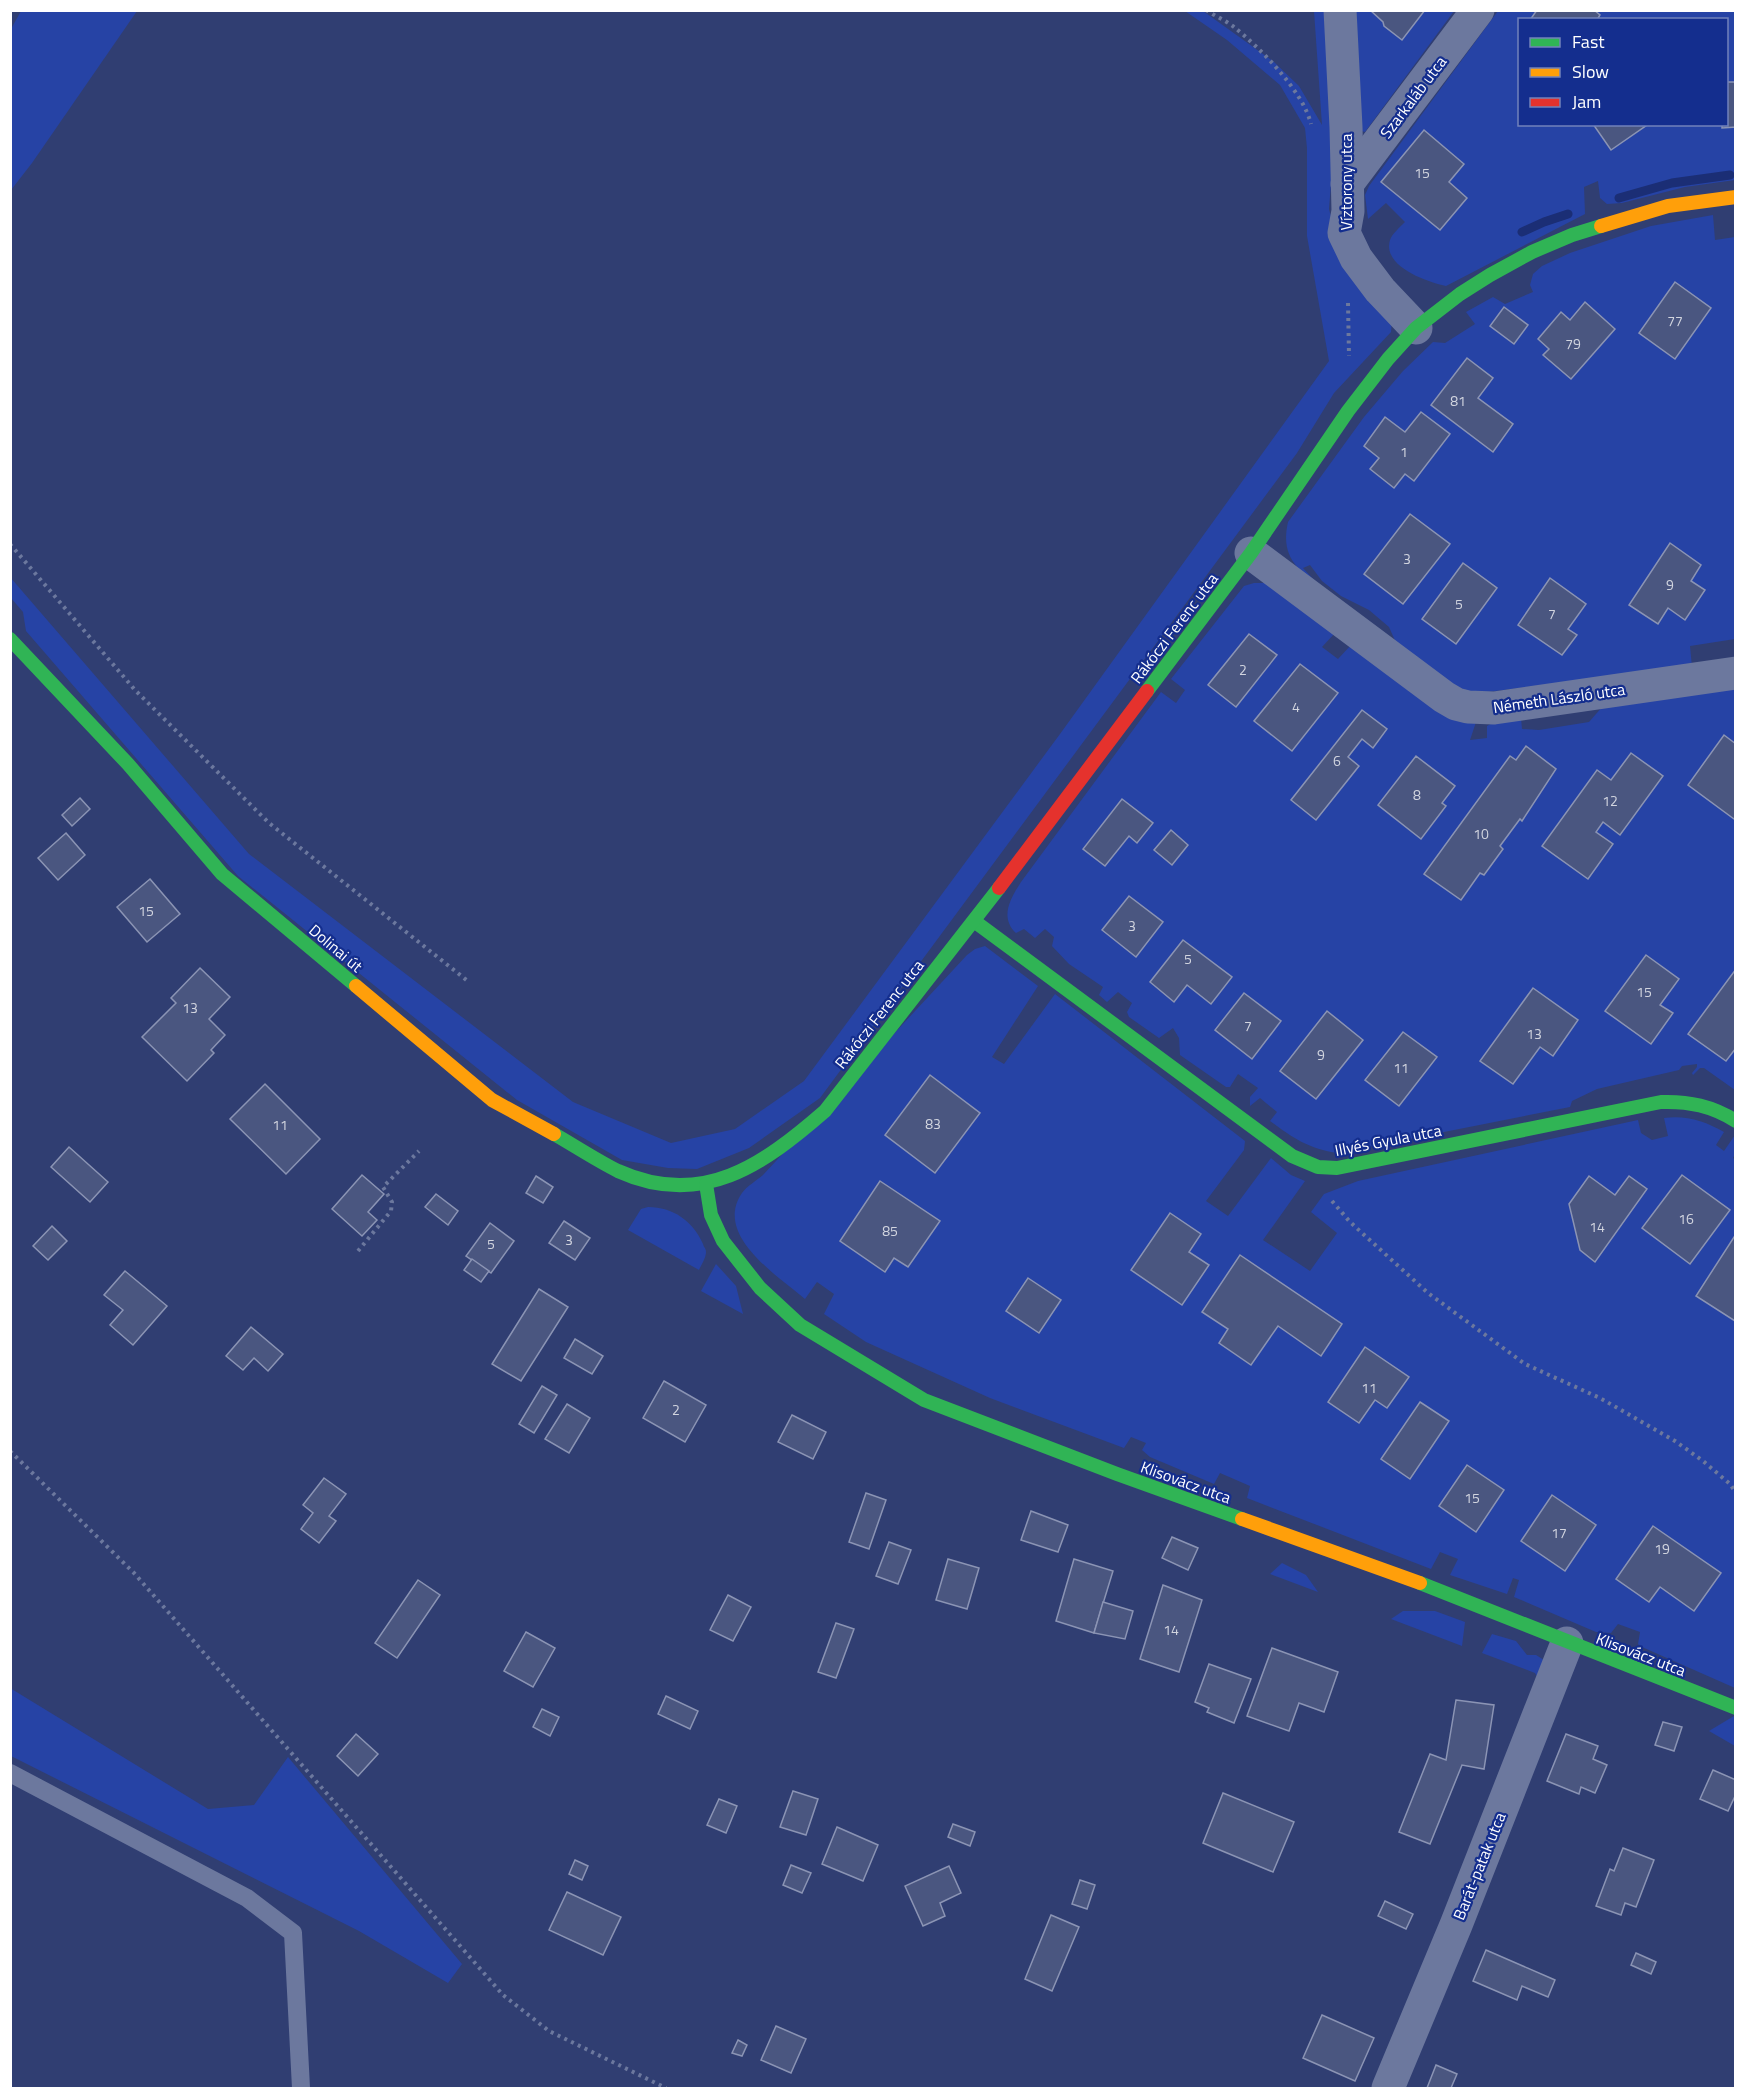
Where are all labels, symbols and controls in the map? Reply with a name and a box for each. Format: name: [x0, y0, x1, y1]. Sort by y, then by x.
legend: [1518, 18, 1728, 126]
text: Fast: [1572, 28, 1605, 55]
street label: Szarkaláb utca: [1374, 51, 1452, 143]
text: Slow: [1572, 58, 1609, 85]
text: Jam: [1572, 88, 1601, 115]
street label: Víztorony utca: [1334, 134, 1358, 230]
house number: 15: [1414, 162, 1430, 183]
house number: 77: [1667, 310, 1683, 331]
house number: 79: [1565, 333, 1581, 354]
house number: 81: [1450, 390, 1466, 411]
house number: 1: [1400, 441, 1408, 462]
house number: 3: [1403, 548, 1411, 569]
street label: Rákóczi Ferenc utca: [1124, 568, 1224, 688]
house number: 9: [1666, 574, 1674, 595]
house number: 5: [1455, 593, 1463, 614]
house number: 7: [1548, 603, 1556, 624]
house number: 2: [1239, 659, 1247, 680]
street label: Németh László utca: [1491, 677, 1627, 719]
house number: 4: [1292, 696, 1300, 717]
house number: 6: [1333, 750, 1341, 771]
house number: 8: [1413, 784, 1421, 805]
house number: 12: [1602, 790, 1618, 811]
house number: 10: [1473, 823, 1489, 844]
house number: 15: [138, 900, 154, 921]
house number: 3: [1128, 915, 1136, 936]
street label: Dolinai út: [304, 918, 368, 978]
house number: 5: [1184, 948, 1192, 969]
street label: Rákóczi Ferenc utca: [829, 954, 929, 1074]
house number: 15: [1636, 981, 1652, 1002]
house number: 13: [182, 997, 198, 1018]
house number: 7: [1244, 1015, 1252, 1036]
house number: 13: [1526, 1023, 1542, 1044]
house number: 9: [1317, 1044, 1325, 1065]
house number: 11: [1393, 1057, 1409, 1078]
house number: 83: [925, 1113, 941, 1134]
house number: 11: [272, 1114, 288, 1135]
street label: Illyés Gyula utca: [1333, 1118, 1443, 1162]
house number: 16: [1678, 1208, 1694, 1229]
house number: 14: [1589, 1216, 1605, 1237]
house number: 85: [882, 1220, 898, 1241]
house number: 3: [565, 1229, 573, 1250]
house number: 5: [487, 1233, 495, 1254]
house number: 11: [1361, 1377, 1377, 1398]
house number: 2: [672, 1399, 680, 1420]
street label: Klisovácz utca: [1137, 1455, 1235, 1509]
house number: 15: [1464, 1487, 1480, 1508]
house number: 17: [1551, 1522, 1567, 1543]
house number: 19: [1654, 1538, 1670, 1559]
house number: 14: [1163, 1619, 1179, 1640]
street label: Klisovácz utca: [1593, 1626, 1689, 1682]
street label: Barát-patak utca: [1447, 1809, 1511, 1923]

